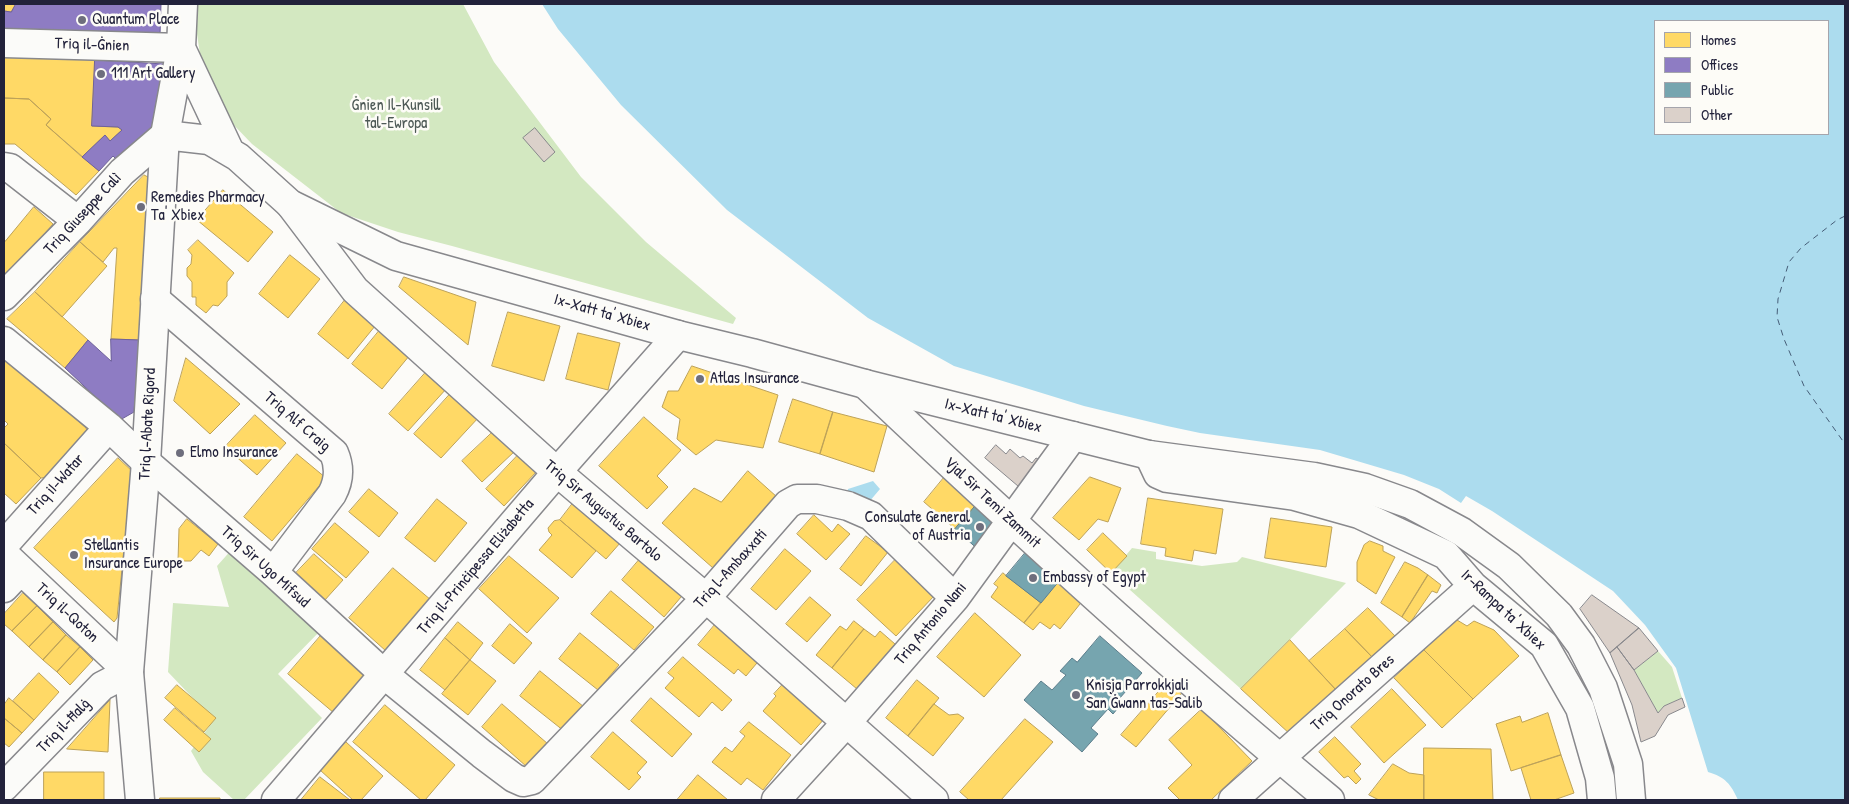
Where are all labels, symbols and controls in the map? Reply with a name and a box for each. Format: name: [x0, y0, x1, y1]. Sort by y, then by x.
place label: Quantum Place: [92, 10, 180, 30]
marker: Quantum Place: [76, 14, 88, 26]
legend: [1654, 20, 1829, 135]
text: Homes: [1701, 29, 1736, 50]
street label: Triq il-Ġnien: [54, 34, 130, 56]
text: Offices: [1701, 54, 1738, 75]
place label: 111 Art Gallery: [111, 64, 195, 84]
marker: 111 Art Gallery: [95, 68, 107, 80]
text: Public: [1701, 79, 1734, 100]
park label: Ġnien Il-Kunsill tal-Ewropa: [352, 96, 440, 134]
text: Other: [1701, 104, 1733, 125]
street label: Triq Giuseppe Calì: [40, 169, 126, 259]
place label: Remedies Pharmacy Ta' Xbiex: [151, 188, 265, 226]
marker: Remedies Pharmacy Ta' Xbiex: [135, 201, 147, 213]
street label: Ix-Xatt ta' Xbiex: [552, 290, 652, 336]
street label: Triq l-Abate Rigord: [135, 368, 161, 480]
place label: Atlas Insurance: [710, 369, 799, 389]
marker: Atlas Insurance: [694, 373, 706, 385]
street label: Triq Alf Craig: [260, 388, 334, 456]
street label: Ix-Xatt ta' Xbiex: [942, 395, 1044, 437]
place label: Elmo Insurance: [190, 443, 278, 463]
marker: Elmo Insurance: [174, 447, 186, 459]
street label: Triq iI-Watar: [23, 450, 89, 520]
street label: Vjal Sir Temi Zammit: [940, 453, 1044, 553]
street label: Triq Sir Augustus Bartolo: [540, 456, 666, 566]
street label: Triq il-Prinċipessa Eliżabetta: [414, 495, 538, 639]
place label: Consulate General of Austria: [865, 508, 970, 546]
marker: Consulate General of Austria: [974, 521, 986, 533]
street label: Triq Sir Ugo Mifsud: [217, 522, 313, 612]
street label: Triq l-Ambaxxati: [690, 525, 772, 613]
place label: Stellantis Insurance Europe: [84, 536, 183, 574]
marker: Stellantis Insurance Europe: [68, 549, 80, 561]
street label: Ir-Rampa ta' Xbiex: [1457, 566, 1549, 654]
place label: Embassy of Egypt: [1043, 568, 1146, 588]
marker: Embassy of Egypt: [1027, 572, 1039, 584]
street label: Triq il-Qoton: [32, 579, 102, 647]
street label: Triq Antonio Nani: [891, 579, 971, 669]
street label: Triq Onorato Bres: [1307, 650, 1399, 736]
place label: Knisja Parrokkjali San Ġwann tas-Salib: [1086, 676, 1202, 714]
marker: Knisja Parrokkjali San Ġwann tas-Salib: [1070, 689, 1082, 701]
street label: Triq il-Ħalġ: [33, 695, 95, 757]

